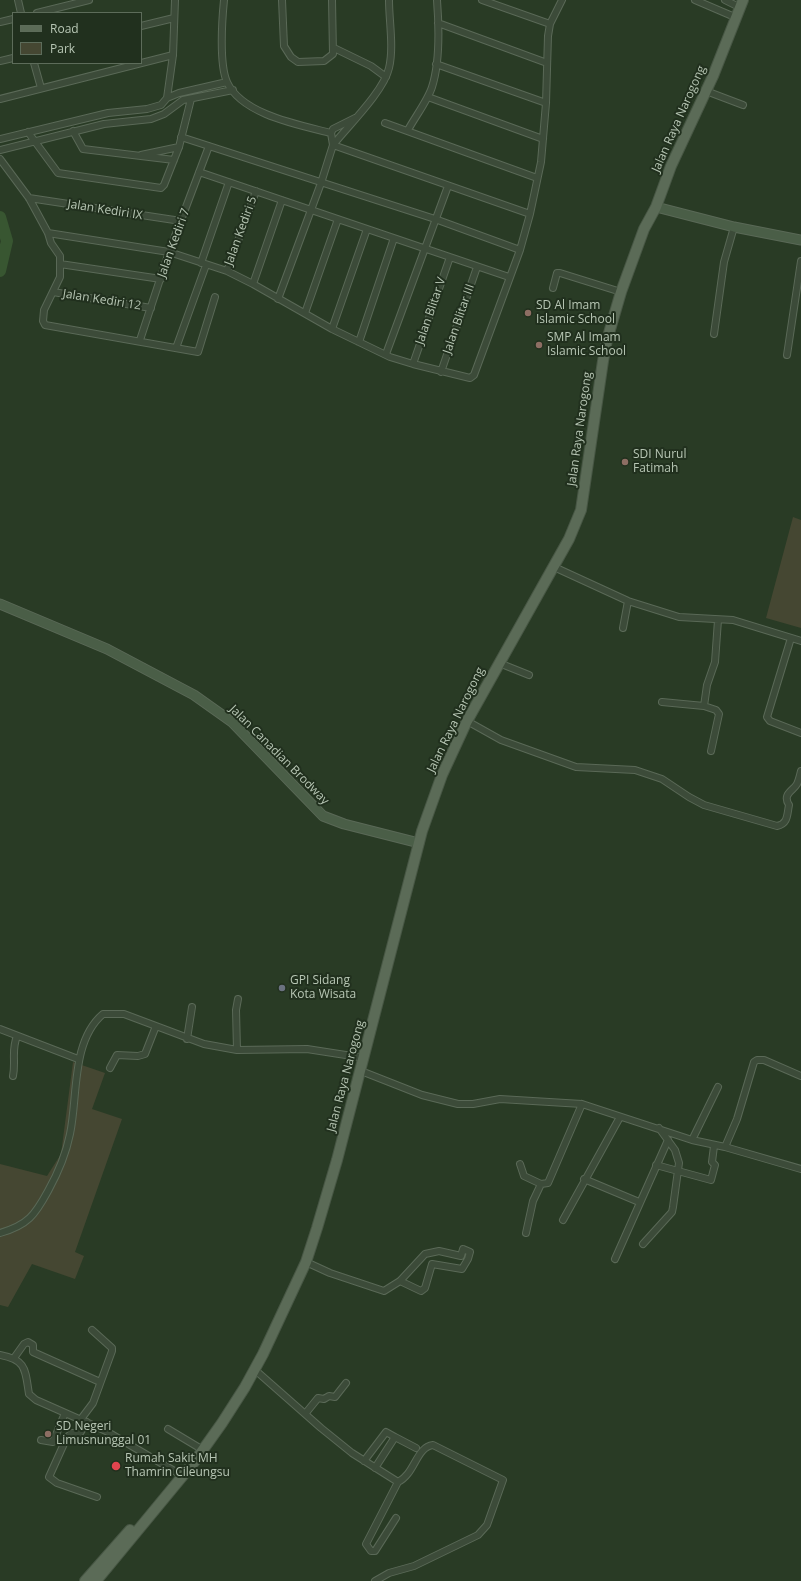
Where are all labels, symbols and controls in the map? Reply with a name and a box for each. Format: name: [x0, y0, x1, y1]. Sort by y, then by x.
legend: [12, 12, 142, 64]
text: Road: [50, 20, 79, 37]
text: Park: [50, 40, 75, 57]
street label: Jalan Raya Narogong: [649, 63, 709, 175]
street label: Jalan Kediri 5: [222, 195, 260, 267]
street label: Jalan Kediri IX: [66, 197, 144, 223]
street label: Jalan Kediri 7: [155, 207, 193, 279]
street label: Jalan Blitar V: [413, 276, 449, 346]
street label: Jalan Blitar III: [440, 282, 478, 356]
street label: Jalan Kediri 12: [62, 287, 142, 313]
place label: SD Al Imam Islamic School: [536, 299, 615, 327]
marker: SD Al Imam Islamic School: [523, 308, 533, 318]
place label: SMP Al Imam Islamic School: [547, 331, 626, 359]
marker: SMP Al Imam Islamic School: [534, 340, 544, 350]
street label: Jalan Raya Narogong: [565, 371, 595, 487]
place label: SDI Nurul Fatimah: [633, 448, 686, 476]
marker: SDI Nurul Fatimah: [620, 457, 630, 467]
street label: Jalan Raya Narogong: [424, 665, 488, 775]
street label: Jalan Canadian Brodway: [226, 702, 332, 808]
place label: GPI Sidang Kota Wisata: [290, 974, 356, 1002]
marker: GPI Sidang Kota Wisata: [277, 983, 287, 993]
street label: Jalan Raya Narogong: [324, 1018, 368, 1134]
place label: SD Negeri Limusnunggal 01: [56, 1420, 151, 1448]
marker: SD Negeri Limusnunggal 01: [43, 1429, 53, 1439]
place label: Rumah Sakit MH Thamrin Cileungsu: [125, 1452, 230, 1480]
marker: Rumah Sakit MH Thamrin Cileungsu: [110, 1460, 122, 1472]

